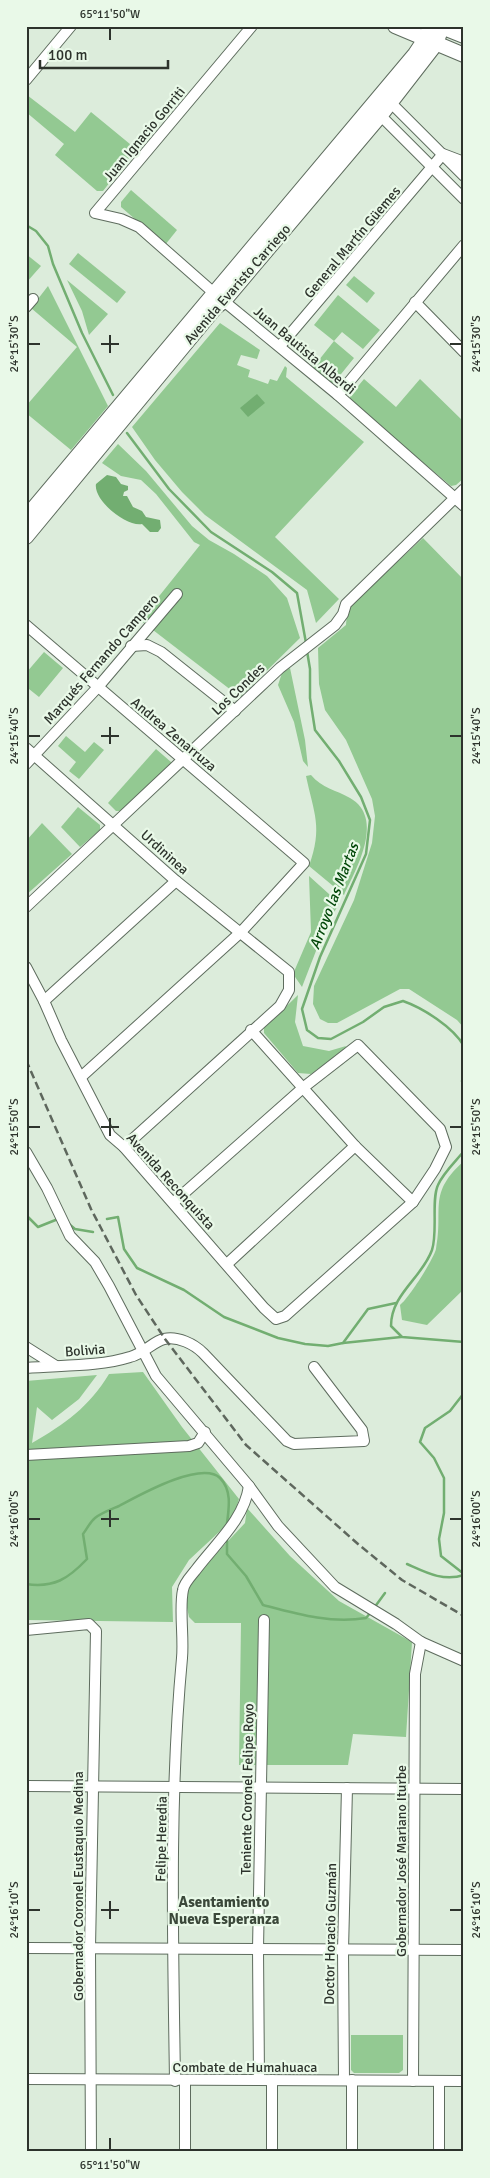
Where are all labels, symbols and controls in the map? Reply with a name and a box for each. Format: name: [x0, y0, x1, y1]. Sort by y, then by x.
text: 65°11'50"W: [80, 7, 140, 22]
scale bar: [40, 38, 168, 70]
text: 100 m: [48, 46, 88, 64]
street label: Juan Ignacio Gorriti: [100, 84, 189, 185]
street label: General Martín Güemes: [300, 183, 404, 302]
street label: Avenida Evaristo Carriego: [181, 221, 294, 348]
street label: Juan Bautista Alberdi: [250, 303, 359, 398]
text: 24°15'30"S: [7, 315, 22, 373]
text: 24°15'30"S: [469, 315, 484, 373]
street label: Marqués Fernando Campero: [40, 591, 163, 728]
street label: Los Condes: [208, 660, 268, 719]
street label: Andrea Zenarruza: [128, 694, 220, 775]
text: 24°15'40"S: [7, 707, 22, 765]
text: 24°15'40"S: [469, 707, 484, 765]
street label: Urdininea: [137, 826, 192, 878]
water label: Arroyo las Martas: [305, 839, 363, 952]
text: 24°15'50"S: [7, 1098, 22, 1156]
text: 24°15'50"S: [469, 1098, 484, 1156]
street label: Avenida Reconquista: [123, 1130, 218, 1233]
street label: Bolivia: [64, 1341, 106, 1360]
text: 24°16'00"S: [7, 1490, 22, 1548]
text: 24°16'00"S: [469, 1490, 484, 1548]
street label: Teniente Coronel Felipe Royo: [238, 1703, 257, 1875]
street label: Gobernador José Mariano Iturbe: [393, 1765, 410, 1957]
street label: Gobernador Coronel Eustaquio Medina: [70, 1771, 87, 2001]
street label: Felipe Heredia: [152, 1796, 171, 1882]
street label: Doctor Horacio Guzmán: [321, 1863, 340, 2005]
text: 24°16'10"S: [7, 1881, 22, 1939]
text: 24°16'10"S: [469, 1881, 484, 1939]
district label: Asentamiento Nueva Esperanza: [169, 1893, 280, 1928]
street label: Combate de Humahuaca: [173, 2059, 317, 2076]
text: 65°11'50"W: [80, 2158, 140, 2173]

